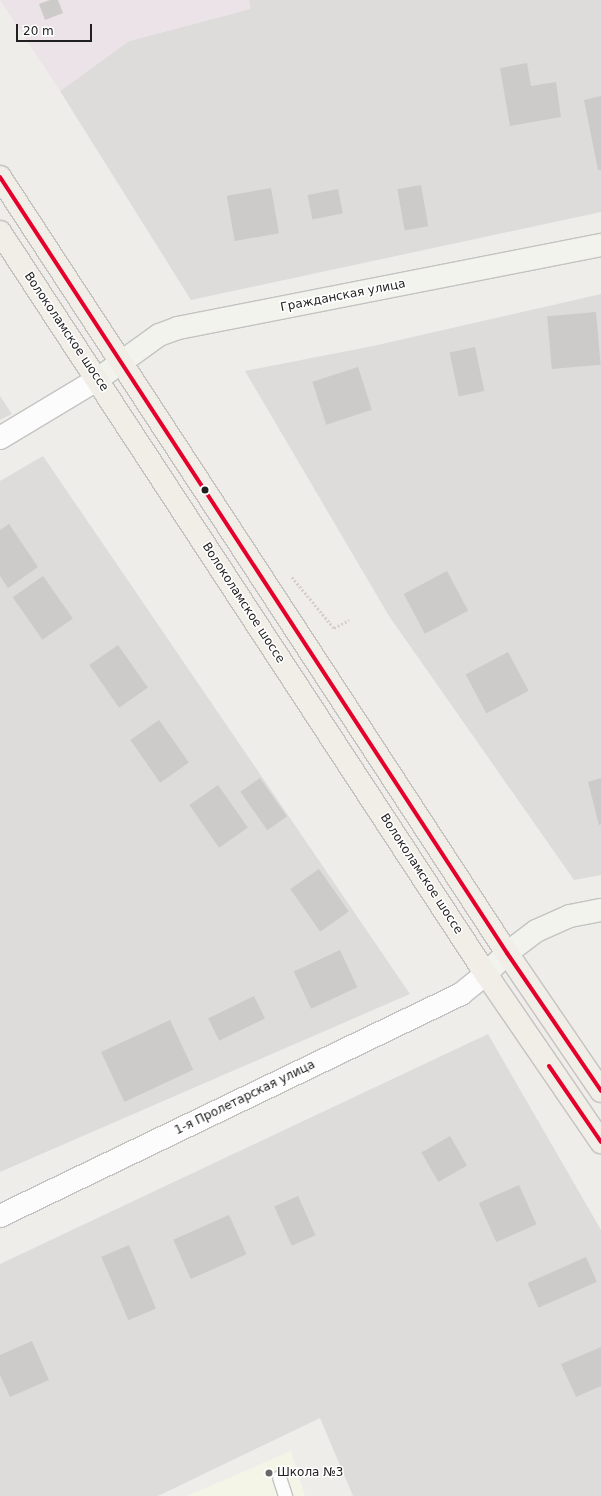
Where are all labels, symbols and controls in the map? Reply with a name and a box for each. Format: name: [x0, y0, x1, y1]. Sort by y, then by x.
scale bar: [18, 16, 94, 42]
text: 20 m: [23, 24, 54, 38]
street label: Волоколамское шоссе: [21, 270, 111, 394]
street label: Гражданская улица: [279, 277, 407, 315]
unlabelled marker: [200, 485, 210, 495]
street label: Волоколамское шоссе: [199, 540, 287, 666]
street label: Волоколамское шоссе: [377, 811, 465, 937]
street label: 1-я Пролетарская улица: [172, 1058, 318, 1138]
place label: Школа №3: [277, 1466, 343, 1480]
marker: Школа №3: [264, 1468, 274, 1478]

